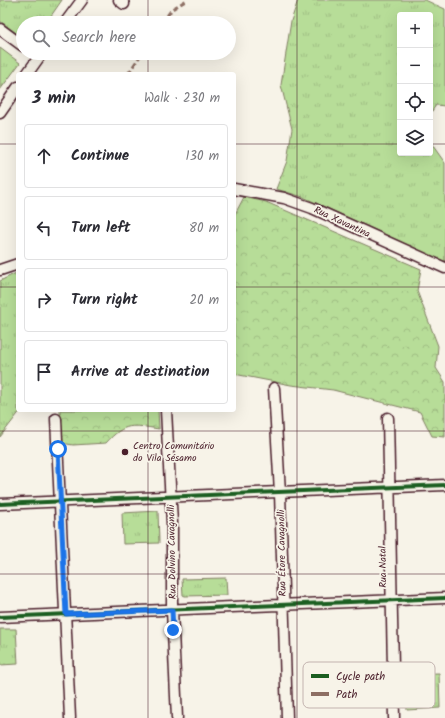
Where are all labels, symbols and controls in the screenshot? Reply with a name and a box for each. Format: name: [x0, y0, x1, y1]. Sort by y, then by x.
map controls: [397, 12, 433, 156]
button: +: [397, 12, 433, 48]
search box: [16, 16, 236, 60]
text: Search here: [62, 26, 136, 50]
icon: search: [30, 27, 52, 49]
button: −: [397, 48, 433, 84]
button: locate: [397, 84, 433, 120]
text: 3 min: [32, 85, 76, 112]
text: Walk · 230 m: [144, 88, 220, 109]
button: layers: [397, 120, 433, 156]
text: Continue: [71, 144, 129, 168]
icon: ahead: [33, 145, 55, 167]
text: 130 m: [185, 146, 219, 167]
street label: Rua Xavantina: [311, 202, 373, 242]
text: Turn left: [71, 216, 131, 240]
icon: left: [33, 217, 55, 239]
text: 80 m: [189, 218, 219, 239]
text: Turn right: [71, 288, 138, 312]
icon: right: [33, 289, 55, 311]
text: 20 m: [189, 290, 219, 311]
text: Arrive at destination: [71, 360, 210, 384]
icon: arrive: [33, 361, 55, 383]
place label: Centro Comunitário do Vila Sésamo: [133, 438, 215, 466]
route start: [49, 440, 67, 458]
marker: Centro Comunitário do Vila Sésamo: [120, 447, 130, 457]
street label: Rua Dolvino Cavagnolli: [163, 504, 181, 599]
street label: Rua Étore Cavagnolli: [273, 509, 291, 597]
street label: Rua Natal: [375, 545, 391, 588]
route end: [164, 621, 182, 639]
legend: [303, 662, 435, 708]
text: Cycle path: [336, 668, 385, 686]
text: Path: [336, 686, 357, 704]

